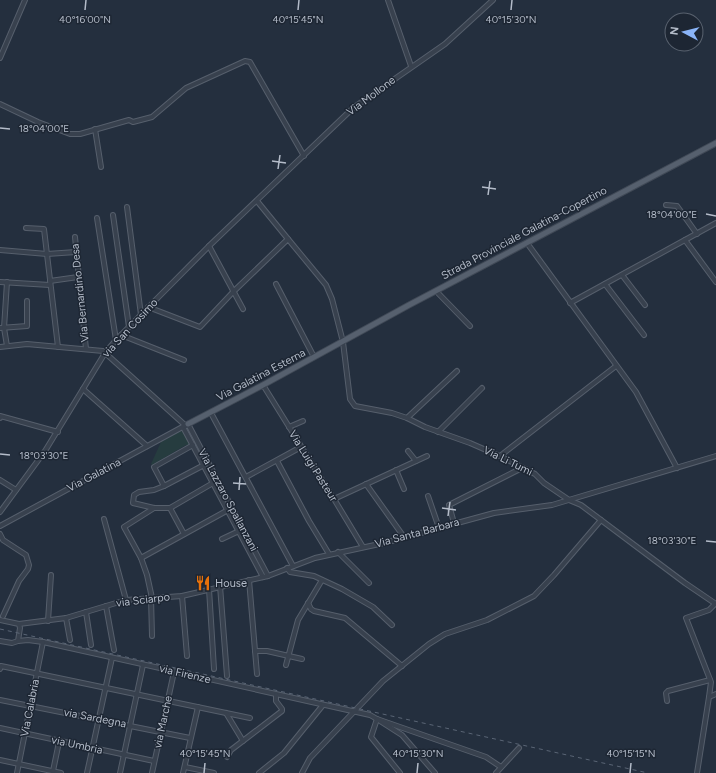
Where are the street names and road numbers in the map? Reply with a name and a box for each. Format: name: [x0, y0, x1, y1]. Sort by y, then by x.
street label: Via Mollone: [344, 73, 398, 119]
street label: Strada Provinciale Galatina-Copertino: [439, 184, 609, 282]
street label: Via Bernardino Desa: [68, 243, 92, 343]
street label: via San Cosimo: [99, 296, 161, 360]
street label: Via Galatina Esterna: [214, 346, 308, 404]
street label: Via Luigi Pasteur: [286, 428, 340, 504]
street label: Via Li Tumi: [481, 444, 535, 478]
street label: Via Lazzaro Spallanzani: [195, 447, 261, 553]
street label: Via Galatina: [65, 455, 123, 495]
street label: Via Santa Barbara: [373, 515, 461, 551]
street label: via Sciarpo: [115, 590, 171, 610]
street label: via Firenze: [158, 662, 212, 686]
street label: Via Calabria: [18, 678, 42, 738]
street label: via Marche: [151, 695, 175, 749]
street label: via Sardegna: [63, 706, 127, 730]
street label: via Umbria: [50, 733, 104, 757]

